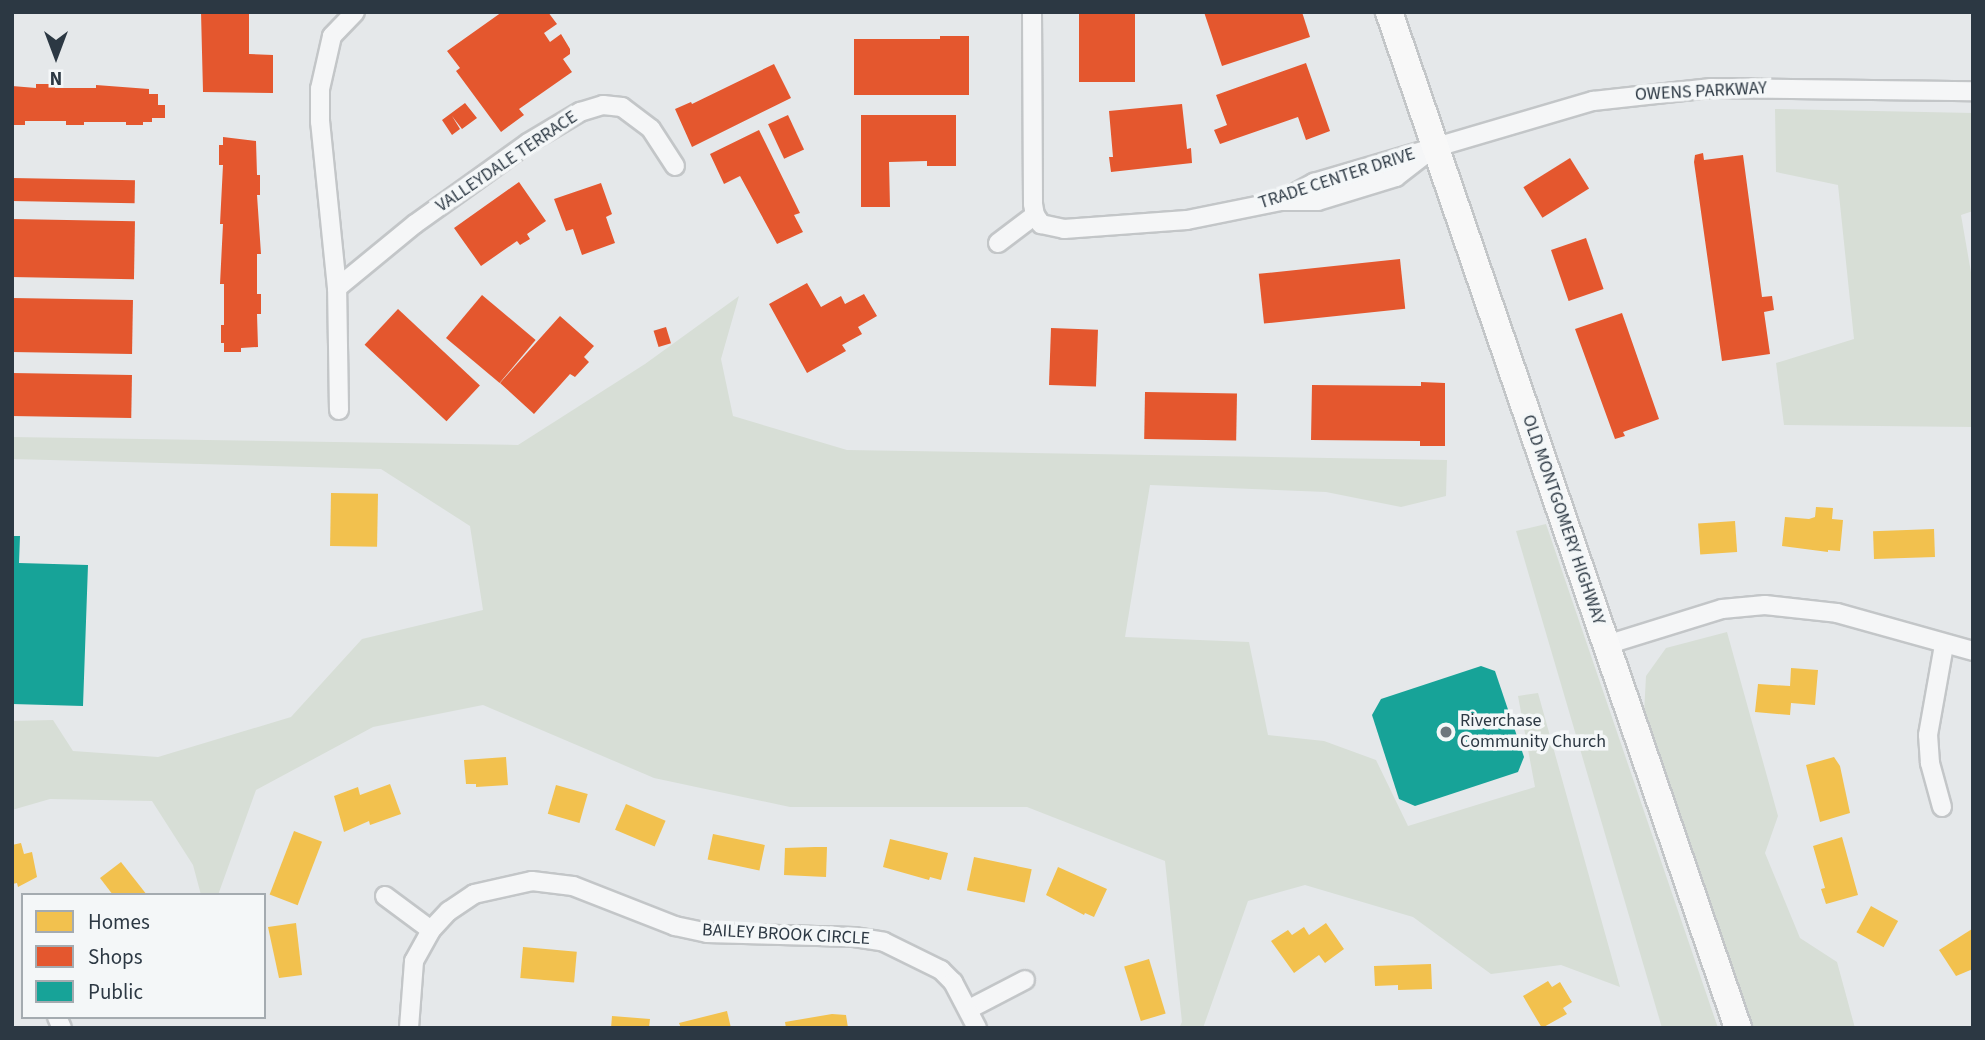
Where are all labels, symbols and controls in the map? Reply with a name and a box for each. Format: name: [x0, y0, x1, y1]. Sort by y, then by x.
north arrow: [21, 21, 91, 91]
text: N: [50, 64, 62, 91]
street label: OWENS PARKWAY: [1634, 78, 1768, 106]
street label: VALLEYDALE TERRACE: [432, 107, 582, 217]
street label: TRADE CENTER DRIVE: [1256, 144, 1418, 214]
street label: OLD MONTGOMERY HIGHWAY: [1517, 412, 1609, 628]
place label: Riverchase Community Church: [1460, 711, 1606, 754]
marker: Riverchase Community Church: [1438, 724, 1454, 740]
legend: [21, 893, 266, 1019]
text: Homes: [88, 907, 150, 937]
street label: BAILEY BROOK CIRCLE: [702, 920, 870, 950]
text: Shops: [88, 942, 142, 972]
text: Public: [88, 977, 143, 1007]

